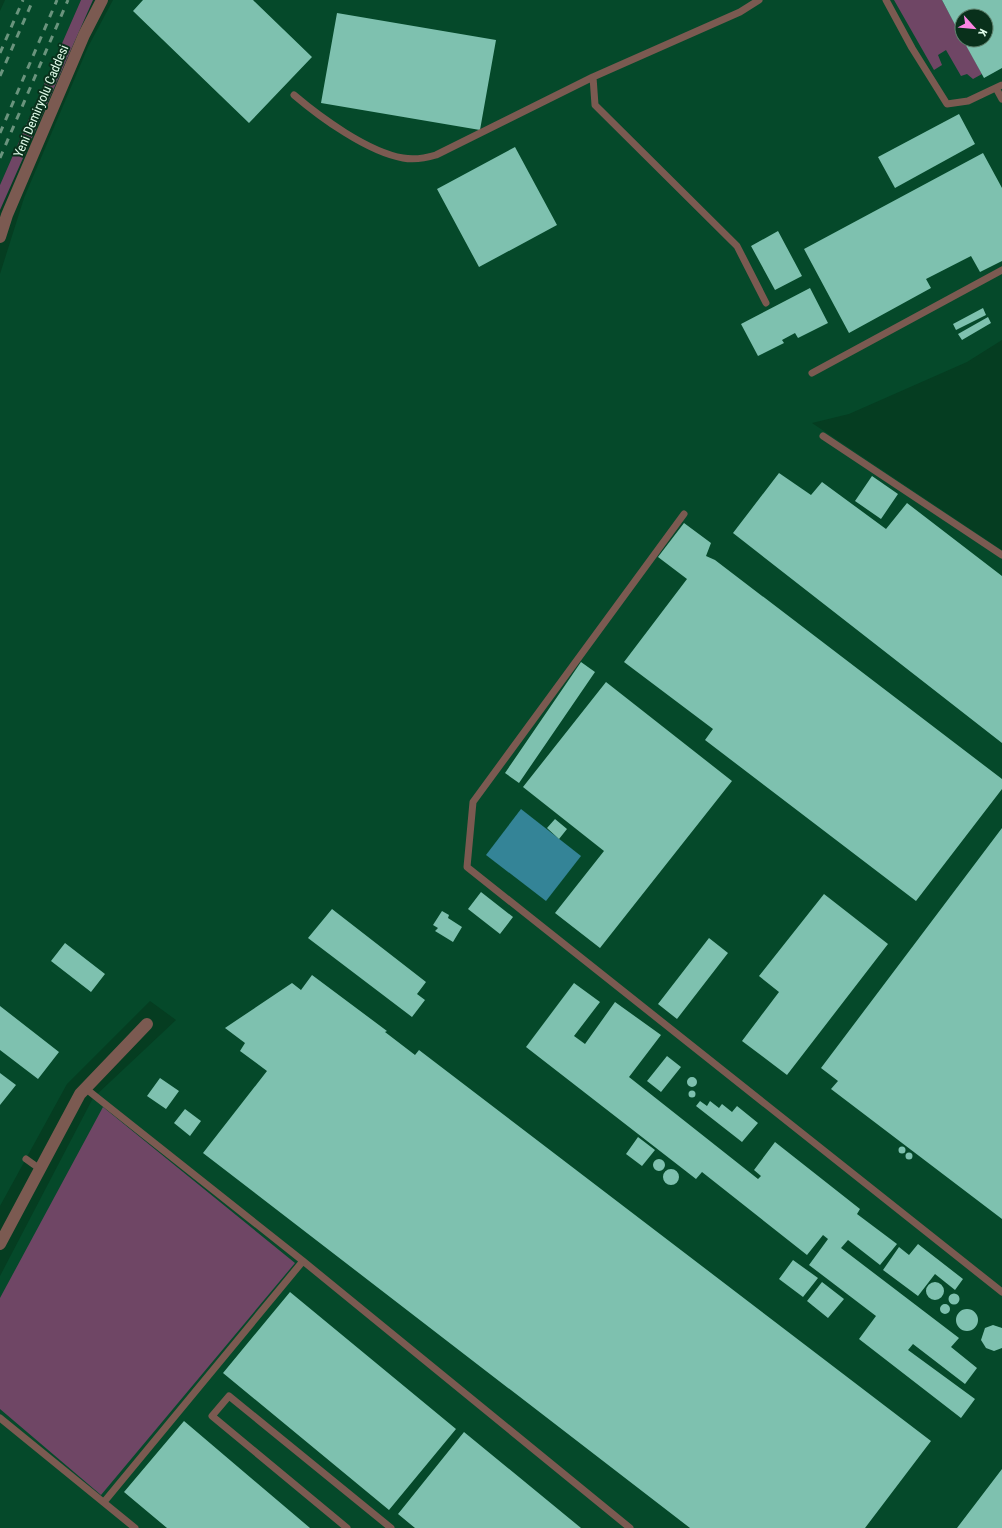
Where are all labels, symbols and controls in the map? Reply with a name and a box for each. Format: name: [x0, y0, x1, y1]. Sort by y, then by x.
north arrow: [954, 8, 994, 48]
text: K: [975, 27, 990, 39]
street label: Yeni Demiryolu Caddesi: [11, 42, 71, 159]

